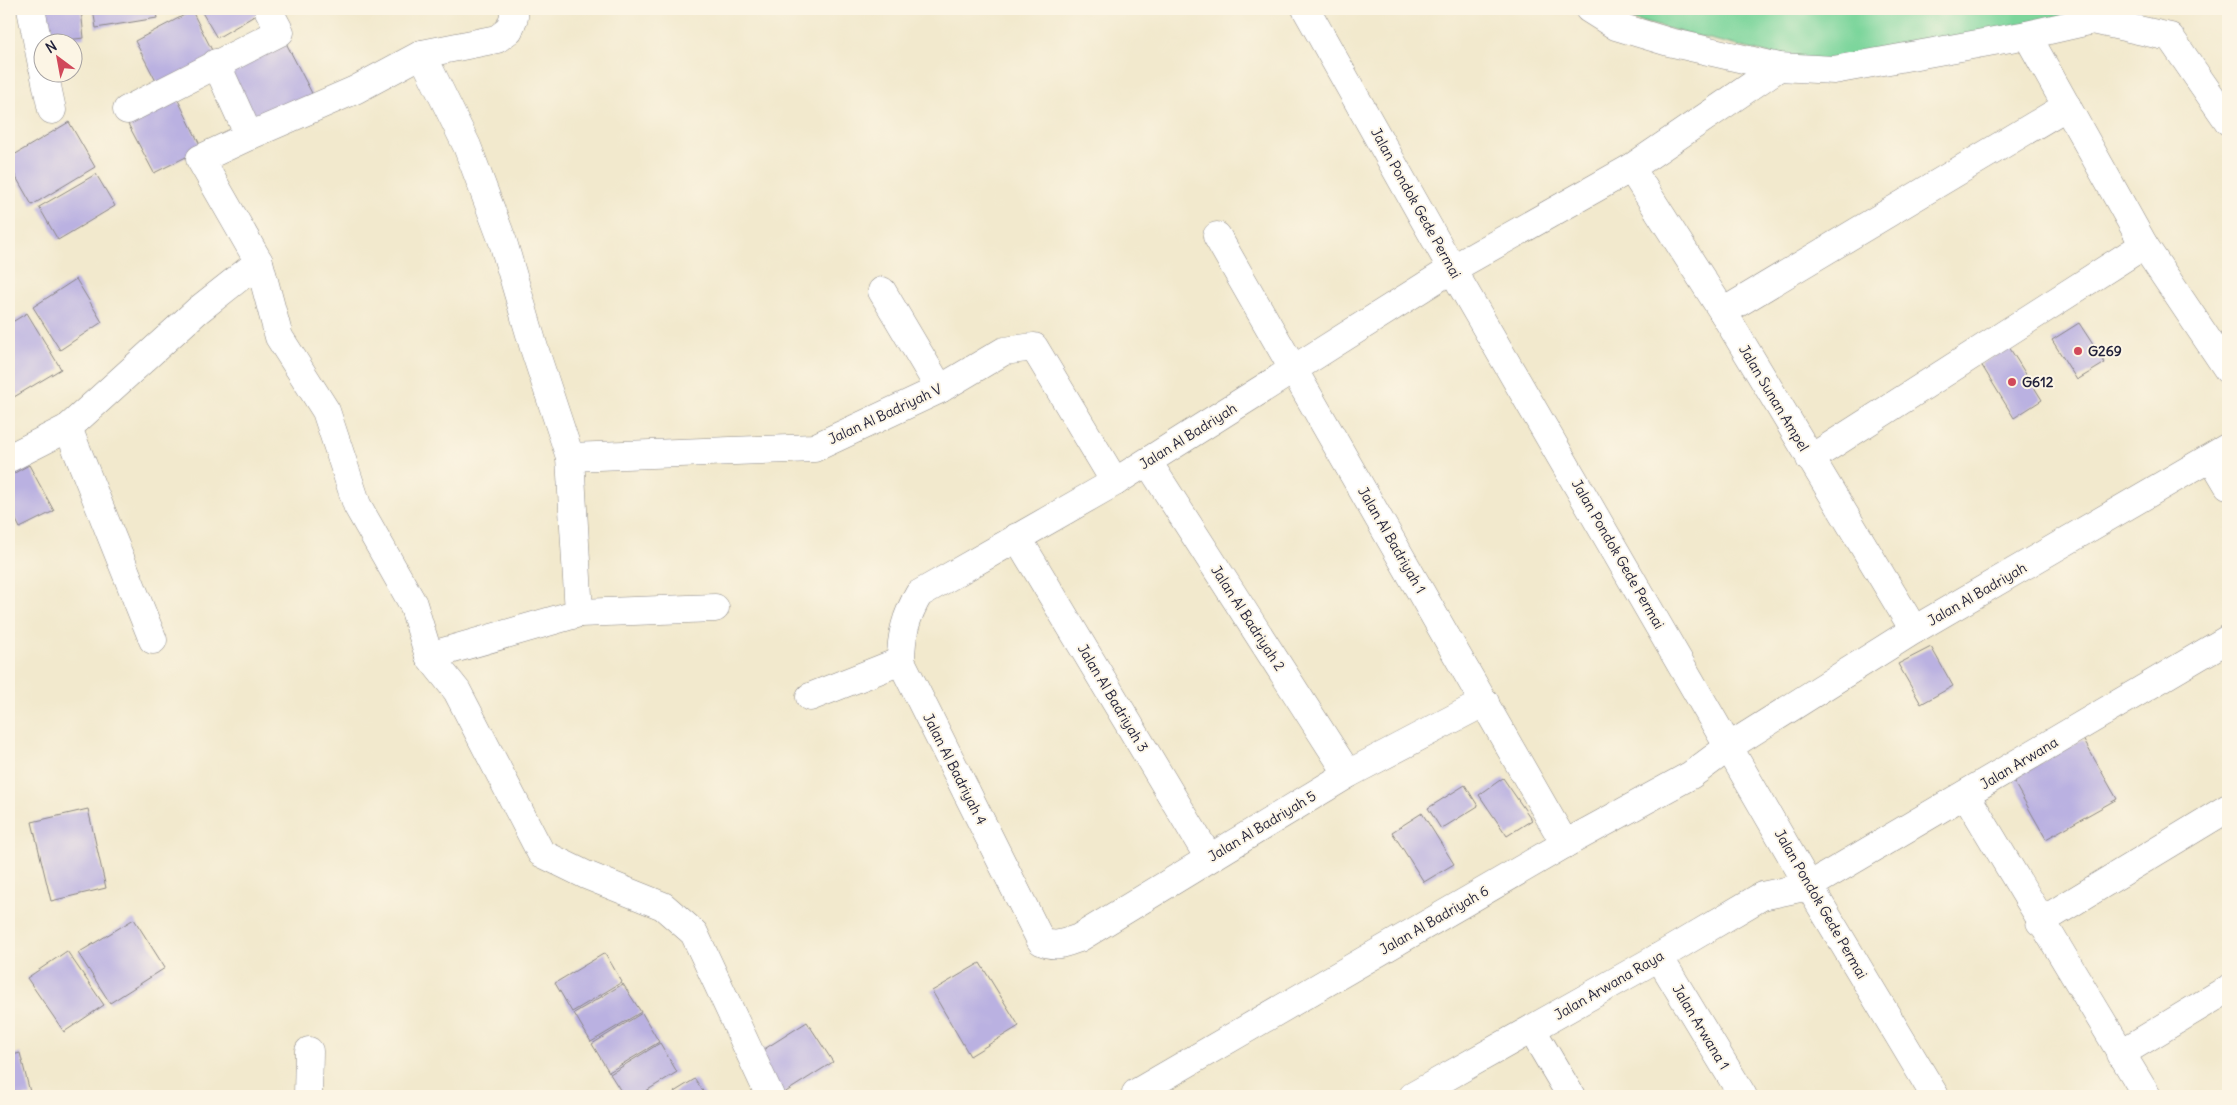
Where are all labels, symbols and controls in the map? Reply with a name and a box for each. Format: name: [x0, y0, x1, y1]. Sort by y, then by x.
north arrow: [32, 32, 82, 82]
text: N: [42, 37, 60, 57]
street label: Jalan Pondok Gede Permai: [1367, 124, 1465, 282]
street label: Jalan Sunan Ampel: [1735, 341, 1813, 455]
place label: G269: [2088, 342, 2122, 360]
marker: G269: [2072, 345, 2084, 357]
place label: G612: [2022, 373, 2054, 391]
marker: G612: [2006, 376, 2018, 388]
street label: Jalan Al Badriyah V: [825, 380, 945, 448]
street label: Jalan Al Badriyah: [1136, 399, 1240, 473]
street label: Jalan Pondok Gede Permai: [1568, 476, 1668, 632]
street label: Jalan Al Badriyah 1: [1354, 483, 1430, 597]
street label: Jalan Al Badriyah: [1924, 558, 2030, 630]
street label: Jalan Al Badriyah 2: [1207, 562, 1289, 674]
street label: Jalan Al Badriyah 3: [1074, 641, 1152, 755]
street label: Jalan Al Badriyah 4: [919, 710, 991, 828]
street label: Jalan Arwana: [1977, 733, 2061, 793]
street label: Jalan Al Badriyah 5: [1205, 787, 1319, 865]
street label: Jalan Pondok Gede Permai: [1771, 826, 1871, 982]
street label: Jalan Al Badriyah 6: [1376, 882, 1492, 958]
street label: Jalan Arwana Raya: [1551, 946, 1667, 1024]
street label: Jalan Arwana 1: [1668, 981, 1734, 1073]

